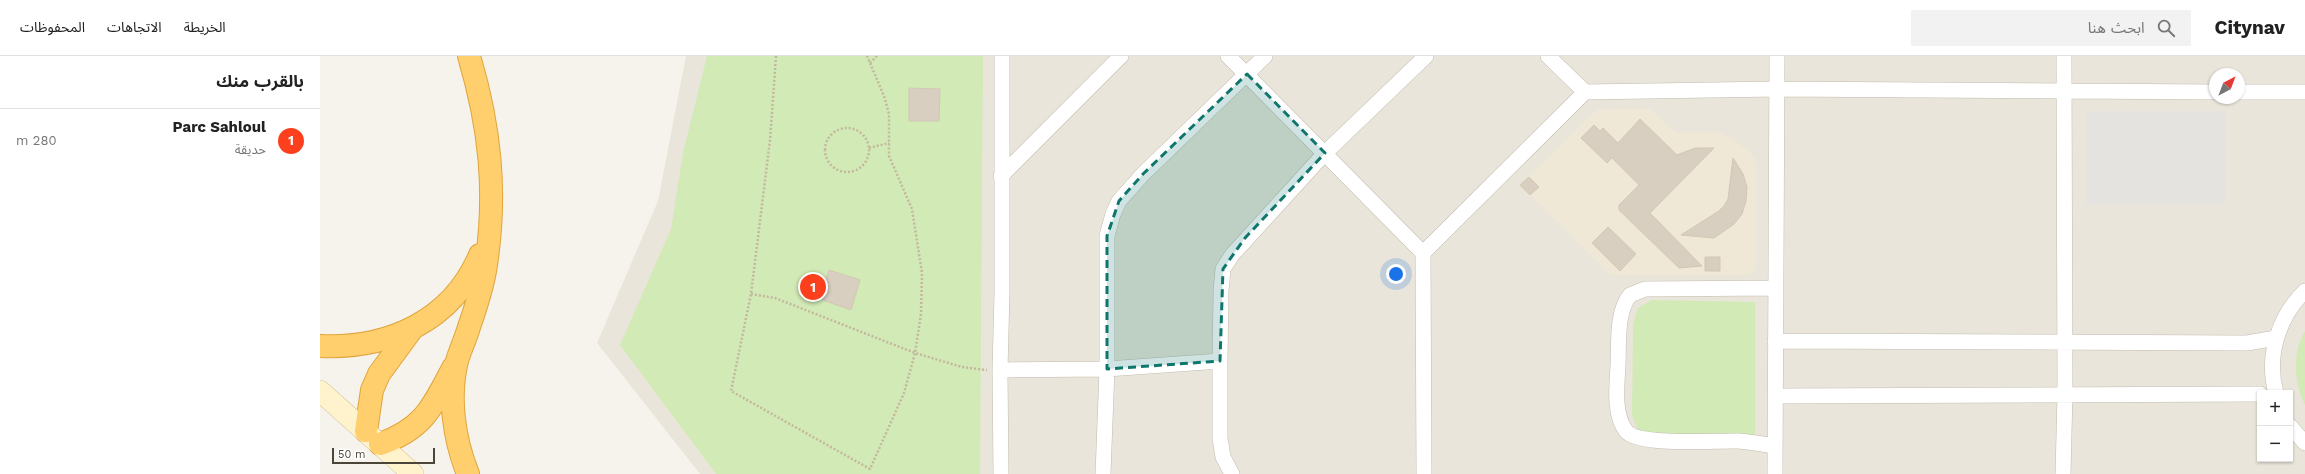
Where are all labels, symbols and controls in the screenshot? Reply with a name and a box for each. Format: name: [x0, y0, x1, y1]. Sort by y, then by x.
search box: [1911, 10, 2191, 46]
text: Citynav: [2215, 16, 2285, 39]
icon: search: [2155, 17, 2177, 39]
text: المحفوظات: [20, 19, 85, 35]
text: الاتجاهات: [107, 19, 162, 35]
text: الخريطة: [184, 19, 226, 35]
text: ابحث هنا: [2088, 19, 2145, 37]
north arrow: [2209, 68, 2245, 104]
text: بالقرب منك: [216, 71, 304, 91]
text: Parc Sahloul: [172, 118, 266, 136]
text: 280 m: [16, 133, 57, 148]
text: 1: [288, 133, 294, 148]
text: حديقة: [235, 142, 266, 157]
your location: [1386, 264, 1406, 284]
pin: 1: [800, 272, 826, 302]
map controls: [2257, 390, 2293, 462]
button: +: [2257, 390, 2293, 426]
button: −: [2257, 426, 2293, 462]
scale bar: [332, 446, 435, 465]
text: 50 m: [338, 448, 365, 461]

